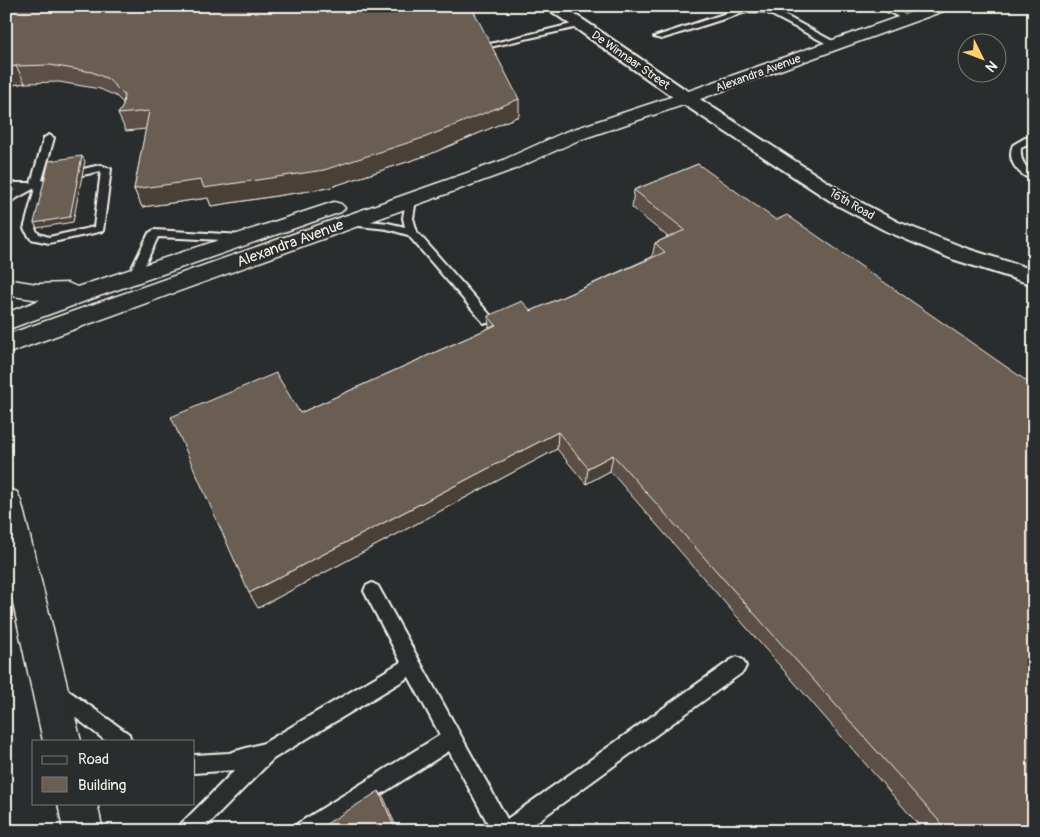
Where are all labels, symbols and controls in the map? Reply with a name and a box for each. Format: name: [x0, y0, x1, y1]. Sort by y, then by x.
street label: De Winnaar Street: [589, 28, 673, 93]
north arrow: [958, 32, 1008, 82]
street label: Alexandra Avenue: [713, 51, 803, 96]
text: N: [982, 57, 1001, 76]
street label: 16th Road: [827, 186, 877, 223]
street label: Alexandra Avenue: [234, 215, 347, 272]
legend: [32, 740, 195, 804]
text: Road: [78, 750, 109, 769]
text: Building: [78, 776, 126, 795]

